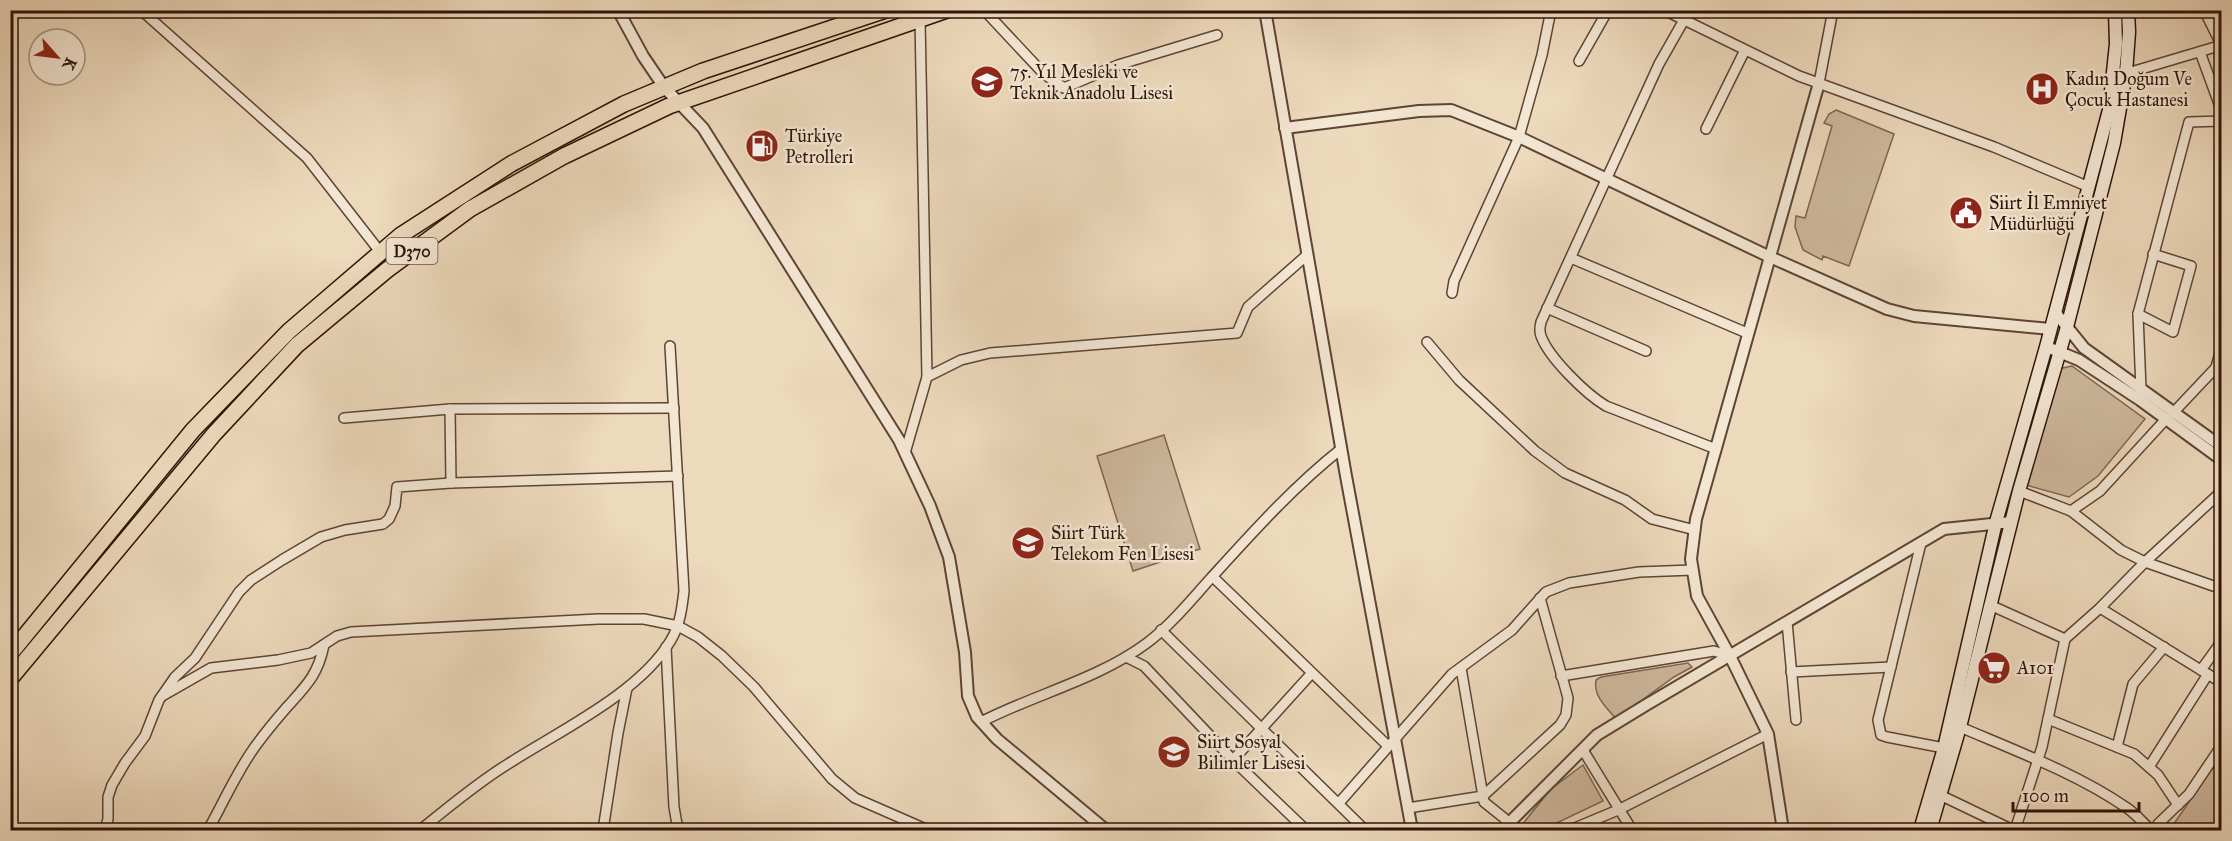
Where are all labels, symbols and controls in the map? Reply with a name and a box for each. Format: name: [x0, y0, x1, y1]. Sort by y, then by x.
north arrow: [27, 27, 87, 87]
text: K: [58, 54, 81, 74]
place label: 75. Yıl Mesleki ve Teknik Anadolu Lisesi: [1010, 61, 1173, 104]
school or university icon: 75. Yıl Mesleki ve Teknik Anadolu Lisesi: [969, 64, 1005, 100]
place label: Kadın Doğum Ve Çocuk Hastanesi: [2065, 68, 2192, 111]
hospital icon: Kadın Doğum Ve Çocuk Hastanesi: [2024, 71, 2060, 107]
place label: Türkiye Petrolleri: [785, 125, 853, 168]
fuel station icon: Türkiye Petrolleri: [744, 128, 780, 164]
place label: Siirt İl Emniyet Müdürlüğü: [1989, 191, 2108, 236]
public building icon: Siirt İl Emniyet Müdürlüğü: [1948, 195, 1984, 231]
road number: D370: [386, 238, 438, 264]
place label: Siirt Türk Telekom Fen Lisesi: [1051, 522, 1194, 565]
school or university icon: Siirt Türk Telekom Fen Lisesi: [1010, 525, 1046, 561]
supermarket icon: A101: [1976, 650, 2012, 686]
place label: A101: [2016, 657, 2054, 679]
place label: Siirt Sosyal Bilimler Lisesi: [1197, 731, 1306, 774]
school or university icon: Siirt Sosyal Bilimler Lisesi: [1156, 734, 1192, 770]
scale bar: [2013, 775, 2139, 813]
text: 100 m: [2022, 785, 2069, 807]

